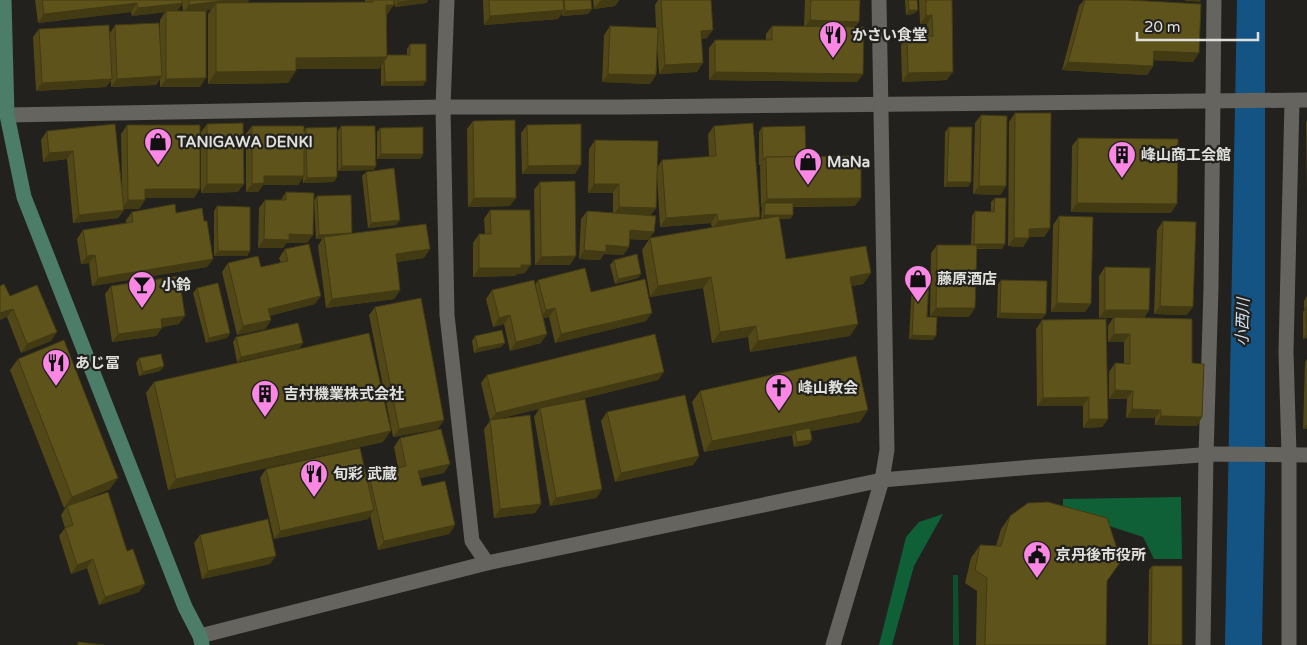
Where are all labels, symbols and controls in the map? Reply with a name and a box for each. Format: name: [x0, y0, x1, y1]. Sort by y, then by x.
scale bar: [1137, 10, 1258, 42]
text: 20 m: [1144, 18, 1181, 36]
restaurant icon: かさい食堂: [818, 20, 848, 59]
place label: かさい食堂: [852, 26, 927, 44]
shop icon: TANIGAWA DENKI: [143, 127, 173, 166]
place label: TANIGAWA DENKI: [176, 133, 313, 151]
building icon: 峰山商工会館: [1107, 140, 1137, 179]
place label: 峰山商工会館: [1141, 146, 1231, 164]
shop icon: MaNa: [793, 147, 823, 186]
place label: MaNa: [827, 153, 870, 171]
shop icon: 藤原酒店: [903, 264, 933, 303]
bar icon: 小鈴: [127, 270, 157, 309]
place label: 藤原酒店: [937, 270, 997, 288]
place label: 小鈴: [161, 276, 191, 294]
water label: 小西川: [1232, 296, 1254, 346]
restaurant icon: あじ冨: [41, 348, 71, 387]
place label: あじ冨: [75, 354, 120, 372]
church icon: 峰山教会: [764, 373, 794, 412]
building icon: 吉村機業株式会社: [250, 379, 280, 418]
place label: 峰山教会: [798, 379, 858, 397]
place label: 吉村機業株式会社: [284, 385, 404, 403]
restaurant icon: 旬彩 武蔵: [299, 459, 329, 498]
place label: 旬彩 武蔵: [333, 465, 397, 483]
public building icon: 京丹後市役所: [1022, 540, 1052, 579]
place label: 京丹後市役所: [1056, 546, 1146, 564]

